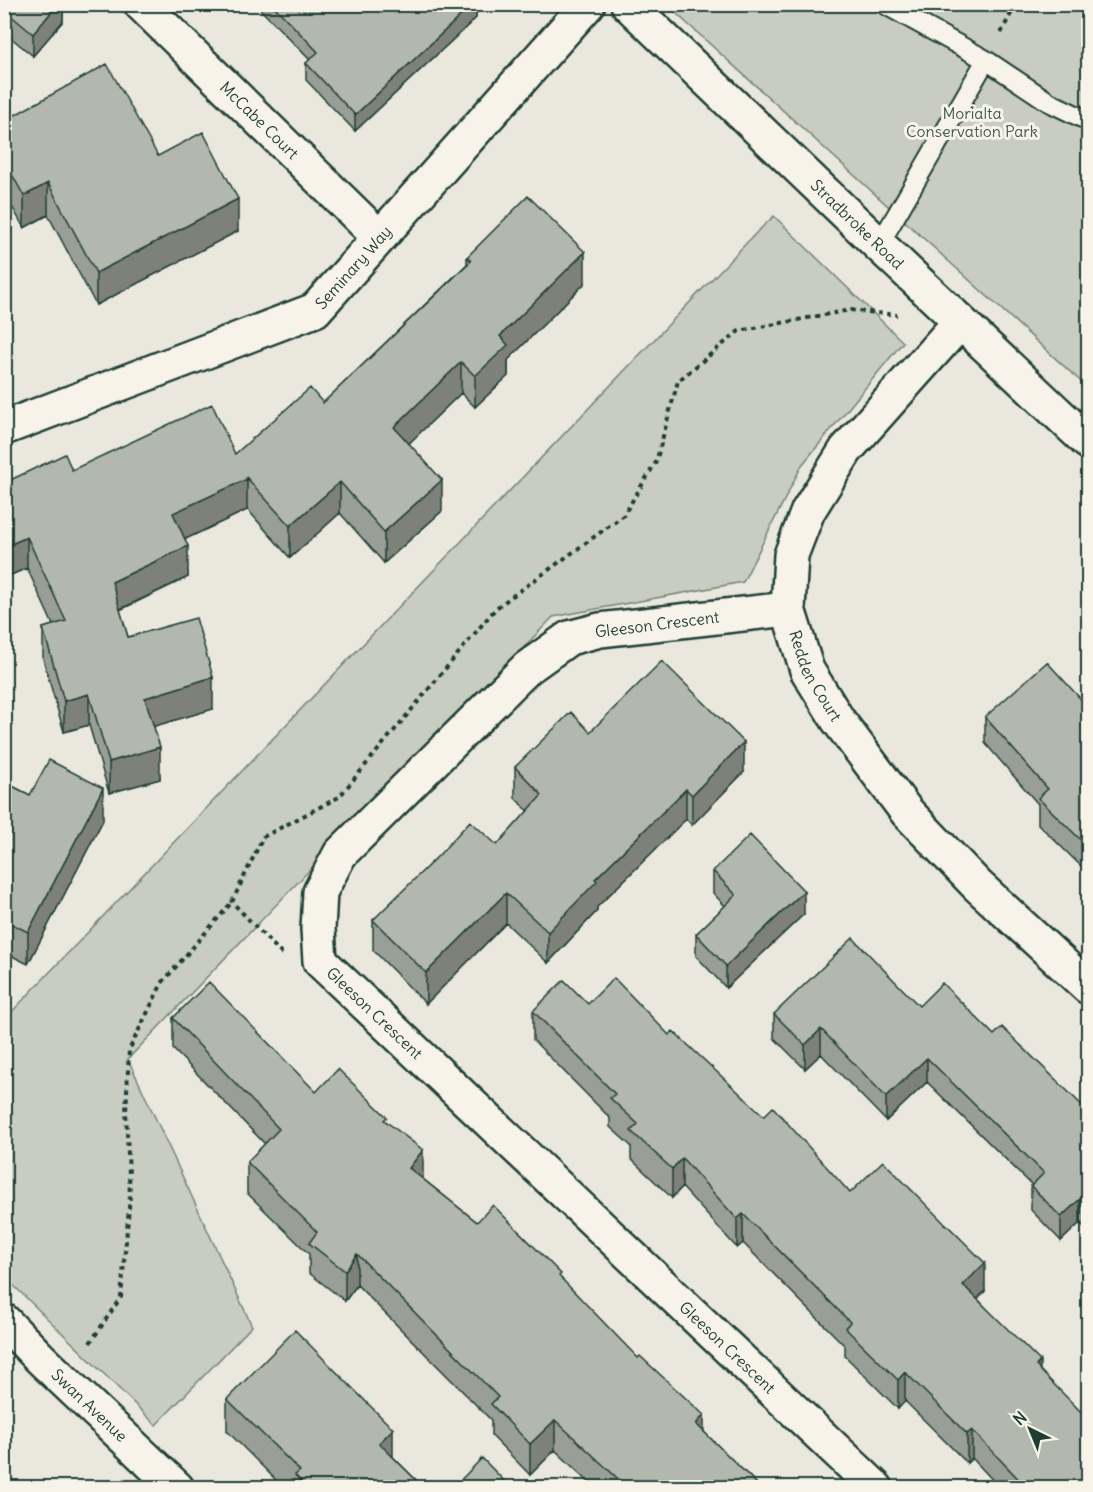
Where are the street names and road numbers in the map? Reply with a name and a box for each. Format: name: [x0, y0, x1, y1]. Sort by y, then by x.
street label: McCabe Court: [216, 77, 304, 163]
street label: Stradbroke Road: [807, 175, 908, 273]
street label: Seminary Way: [311, 221, 396, 313]
street label: Gleeson Crescent: [594, 606, 721, 642]
street label: Redden Court: [785, 628, 847, 725]
street label: Gleeson Crescent: [322, 963, 427, 1064]
street label: Gleeson Crescent: [675, 1297, 780, 1398]
street label: Swan Avenue: [47, 1364, 132, 1446]

